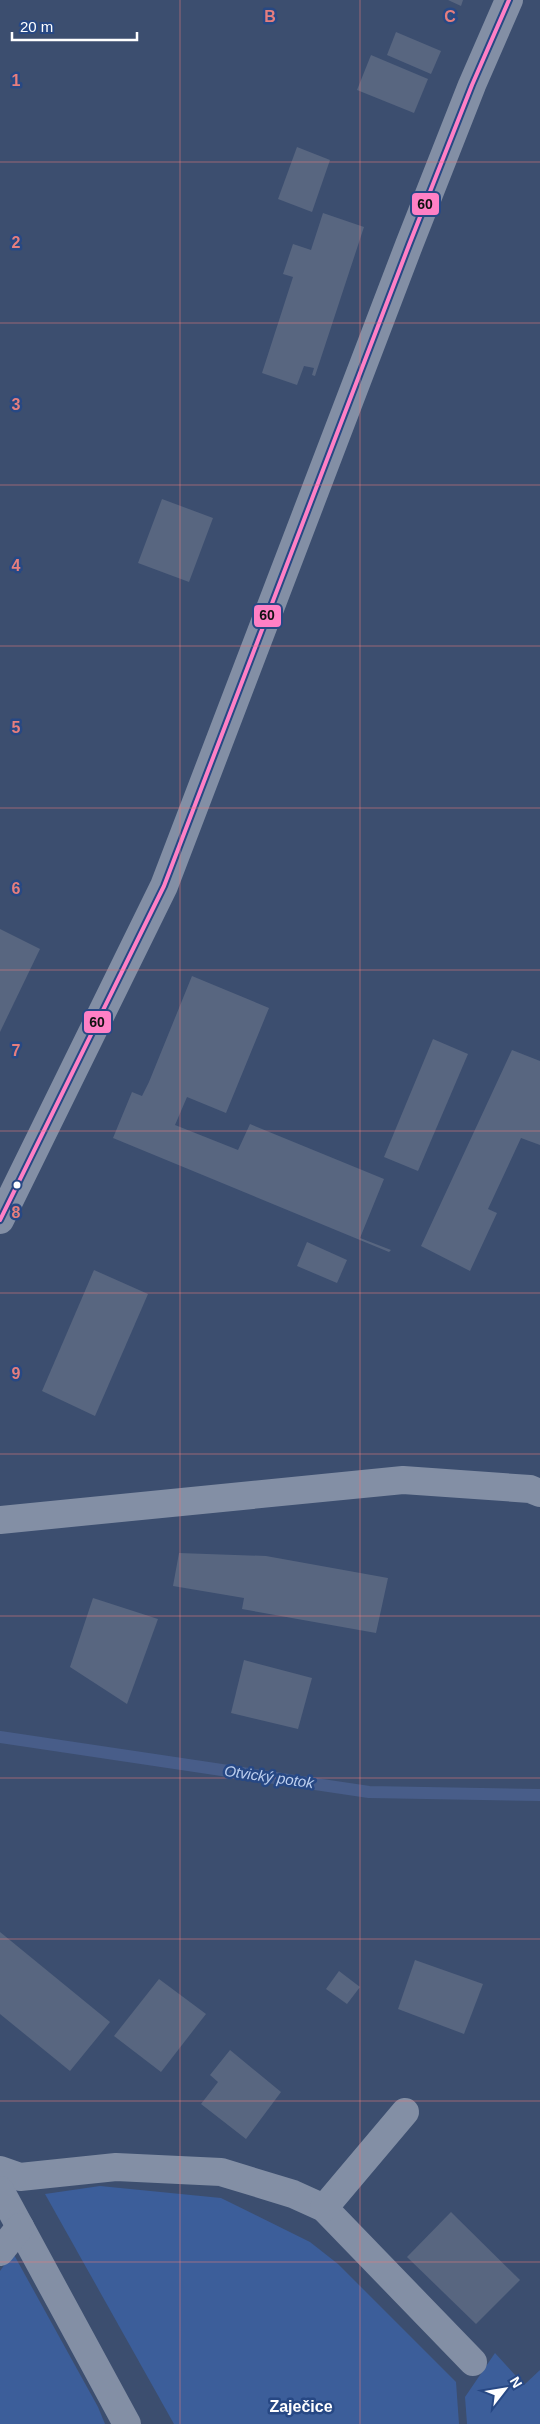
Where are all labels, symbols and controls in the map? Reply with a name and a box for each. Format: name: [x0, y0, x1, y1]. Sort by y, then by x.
text: B: [264, 8, 276, 25]
text: C: [444, 8, 456, 25]
scale bar: [12, 10, 138, 42]
text: 20 m: [20, 18, 53, 35]
text: 1: [12, 72, 21, 89]
line badge: 60: [411, 192, 440, 216]
text: 60: [417, 196, 433, 212]
text: 2: [12, 234, 21, 251]
text: 3: [12, 396, 21, 413]
text: 4: [12, 557, 21, 574]
line badge: 60: [253, 604, 282, 628]
text: 60: [259, 607, 275, 623]
text: 5: [12, 719, 21, 736]
text: 6: [12, 880, 21, 897]
line badge: 60: [83, 1010, 112, 1034]
text: 60: [89, 1014, 105, 1030]
text: 7: [12, 1042, 21, 1059]
unlabelled marker: [12, 1180, 22, 1190]
text: 8: [12, 1204, 21, 1221]
text: 9: [12, 1365, 21, 1382]
water label: Otvický potok: [223, 1762, 316, 1791]
north arrow: [480, 2364, 530, 2414]
text: N: [507, 2374, 526, 2391]
district label: Zaječice: [269, 2398, 333, 2415]

